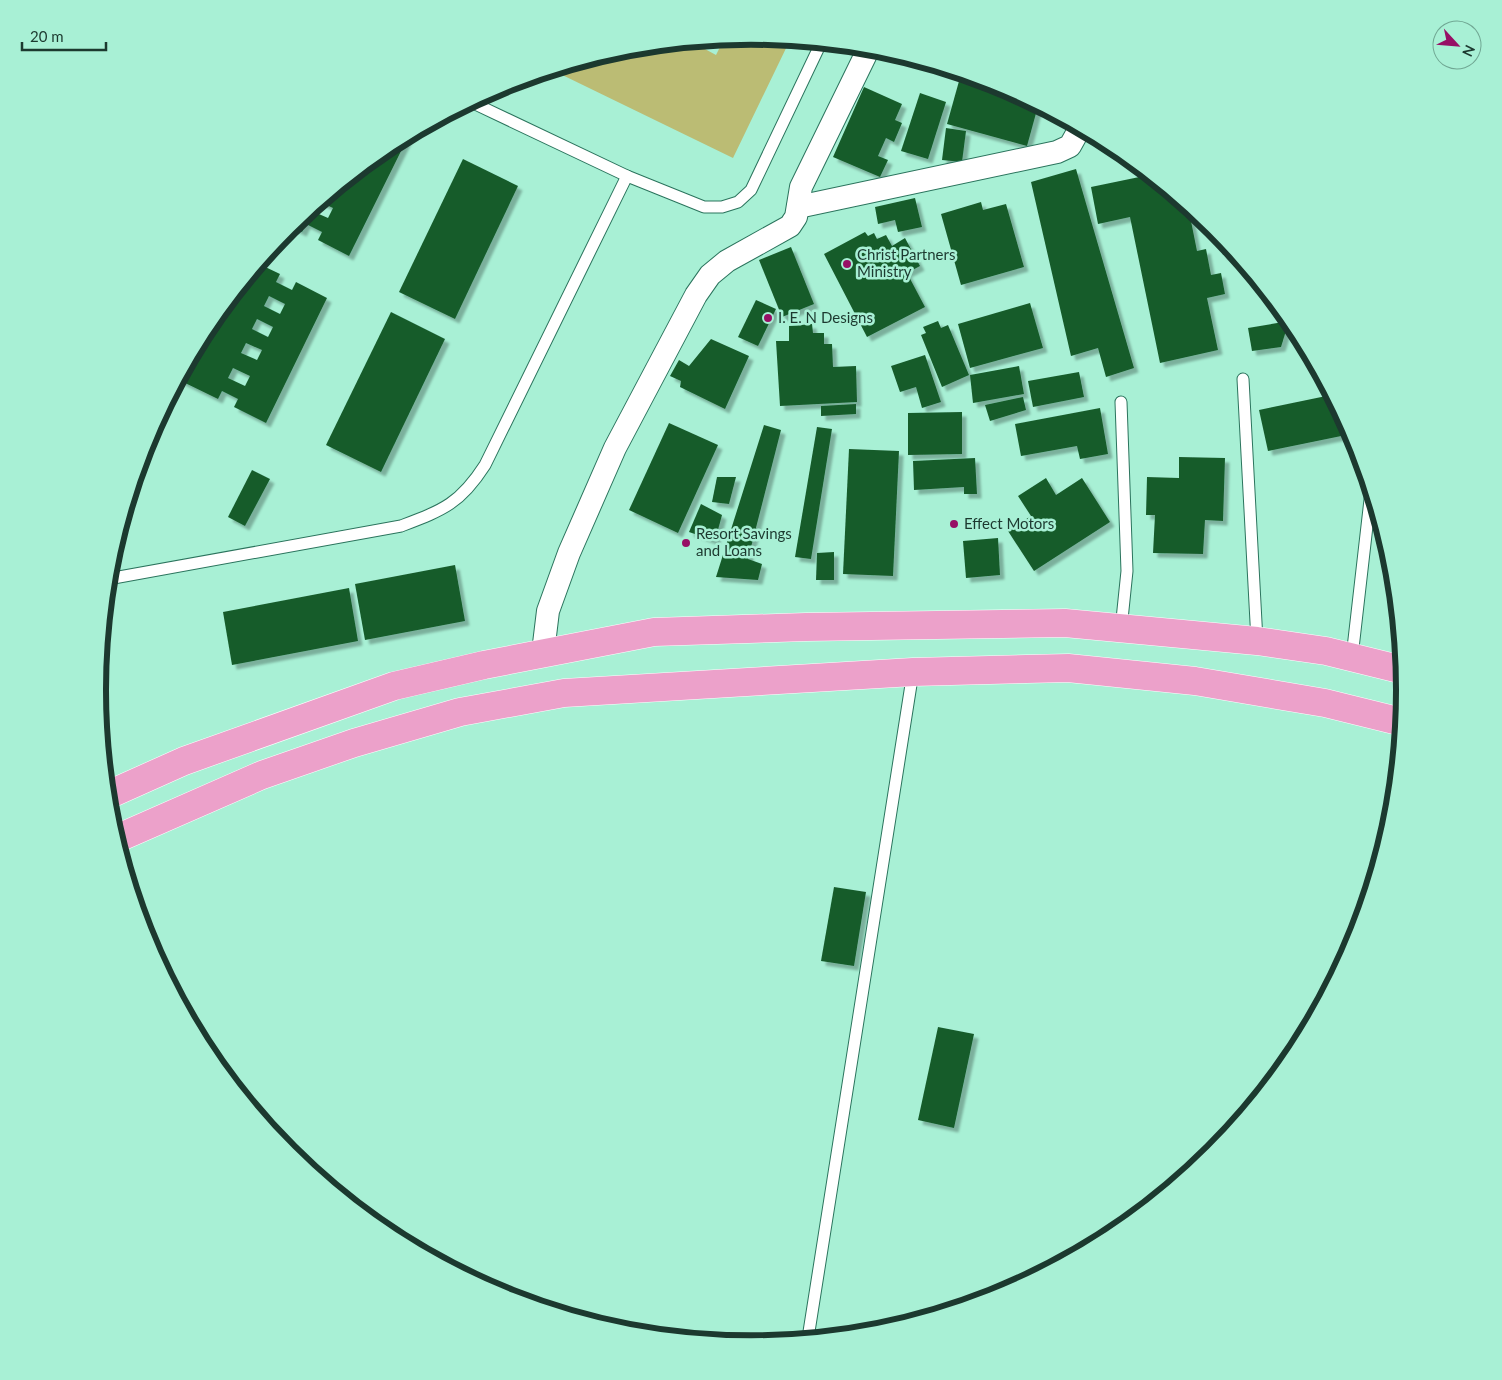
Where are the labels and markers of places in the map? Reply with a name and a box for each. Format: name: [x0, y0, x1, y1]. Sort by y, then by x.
place label: Christ Partners Ministry: [857, 245, 955, 280]
marker: Christ Partners Ministry: [841, 258, 853, 270]
place label: I. E. N Designs: [778, 308, 873, 326]
marker: I. E. N Designs: [762, 312, 774, 324]
place label: Effect Motors: [964, 514, 1054, 532]
marker: Effect Motors: [948, 518, 960, 530]
place label: Resort Savings and Loans: [696, 524, 792, 559]
marker: Resort Savings and Loans: [680, 537, 692, 549]

